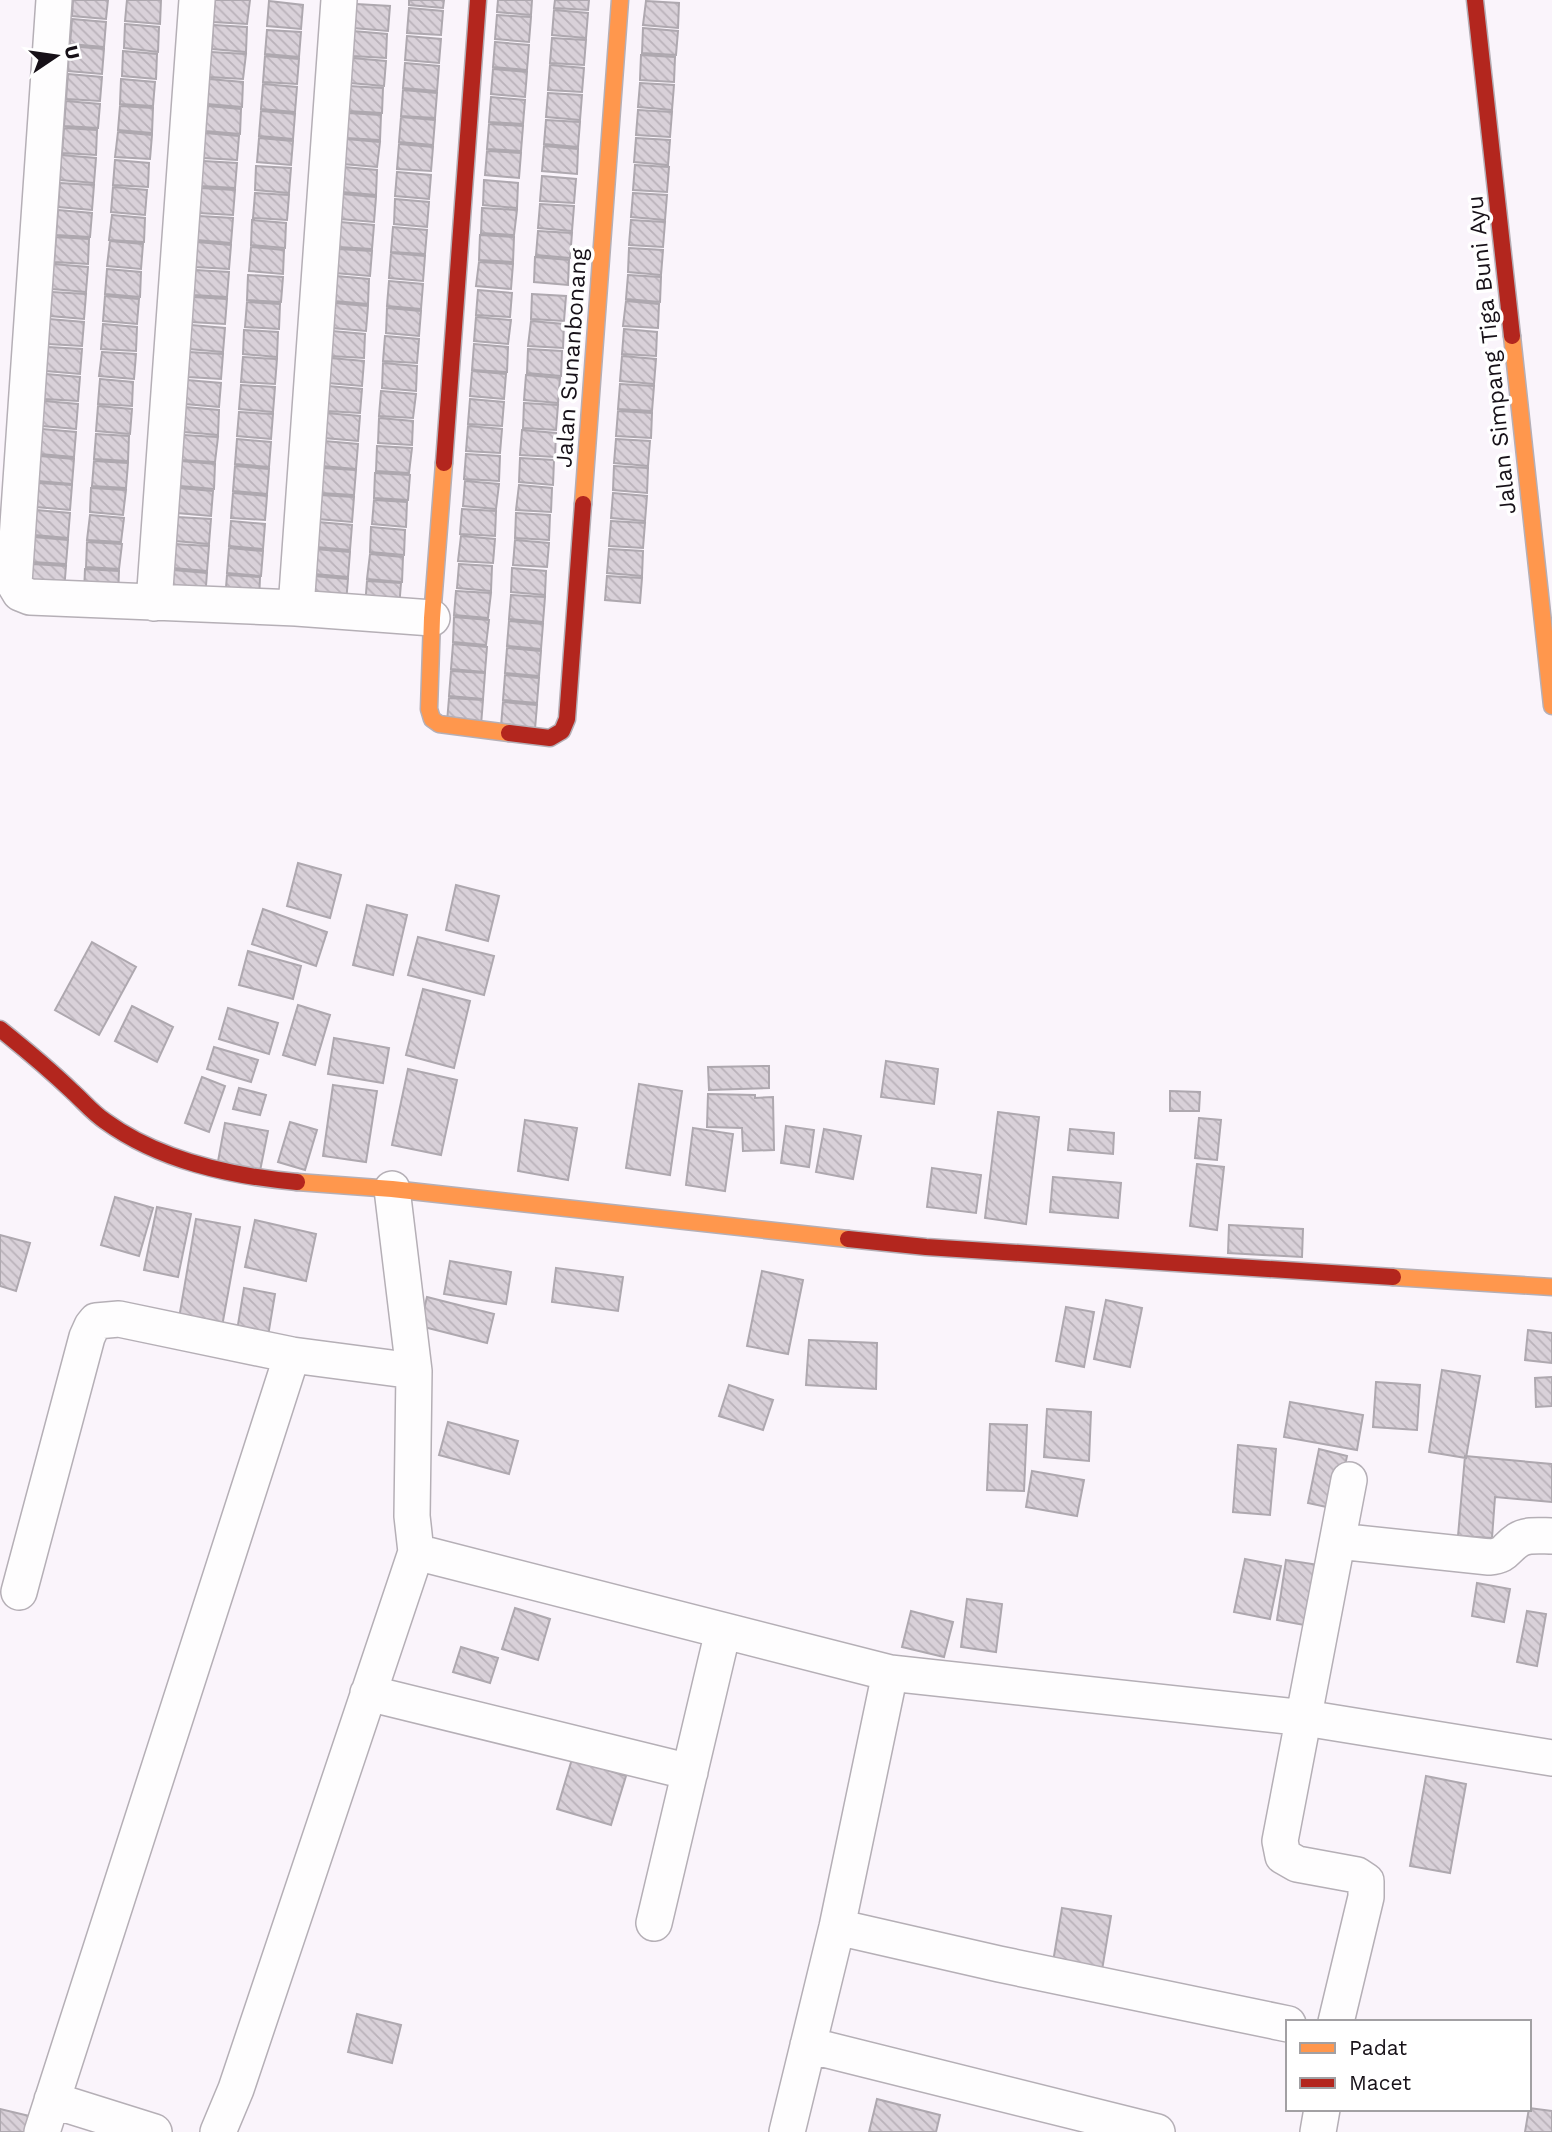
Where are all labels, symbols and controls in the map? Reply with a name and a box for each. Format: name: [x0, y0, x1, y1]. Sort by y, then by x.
north arrow: [21, 21, 91, 91]
text: U: [59, 43, 85, 61]
street label: Jalan Simpang Tiga Buni Ayu: [1461, 194, 1522, 516]
street label: Jalan Sunanbonang: [550, 247, 593, 469]
legend: [1286, 2020, 1531, 2111]
text: Padat: [1349, 2035, 1407, 2060]
text: Macet: [1349, 2070, 1411, 2095]

